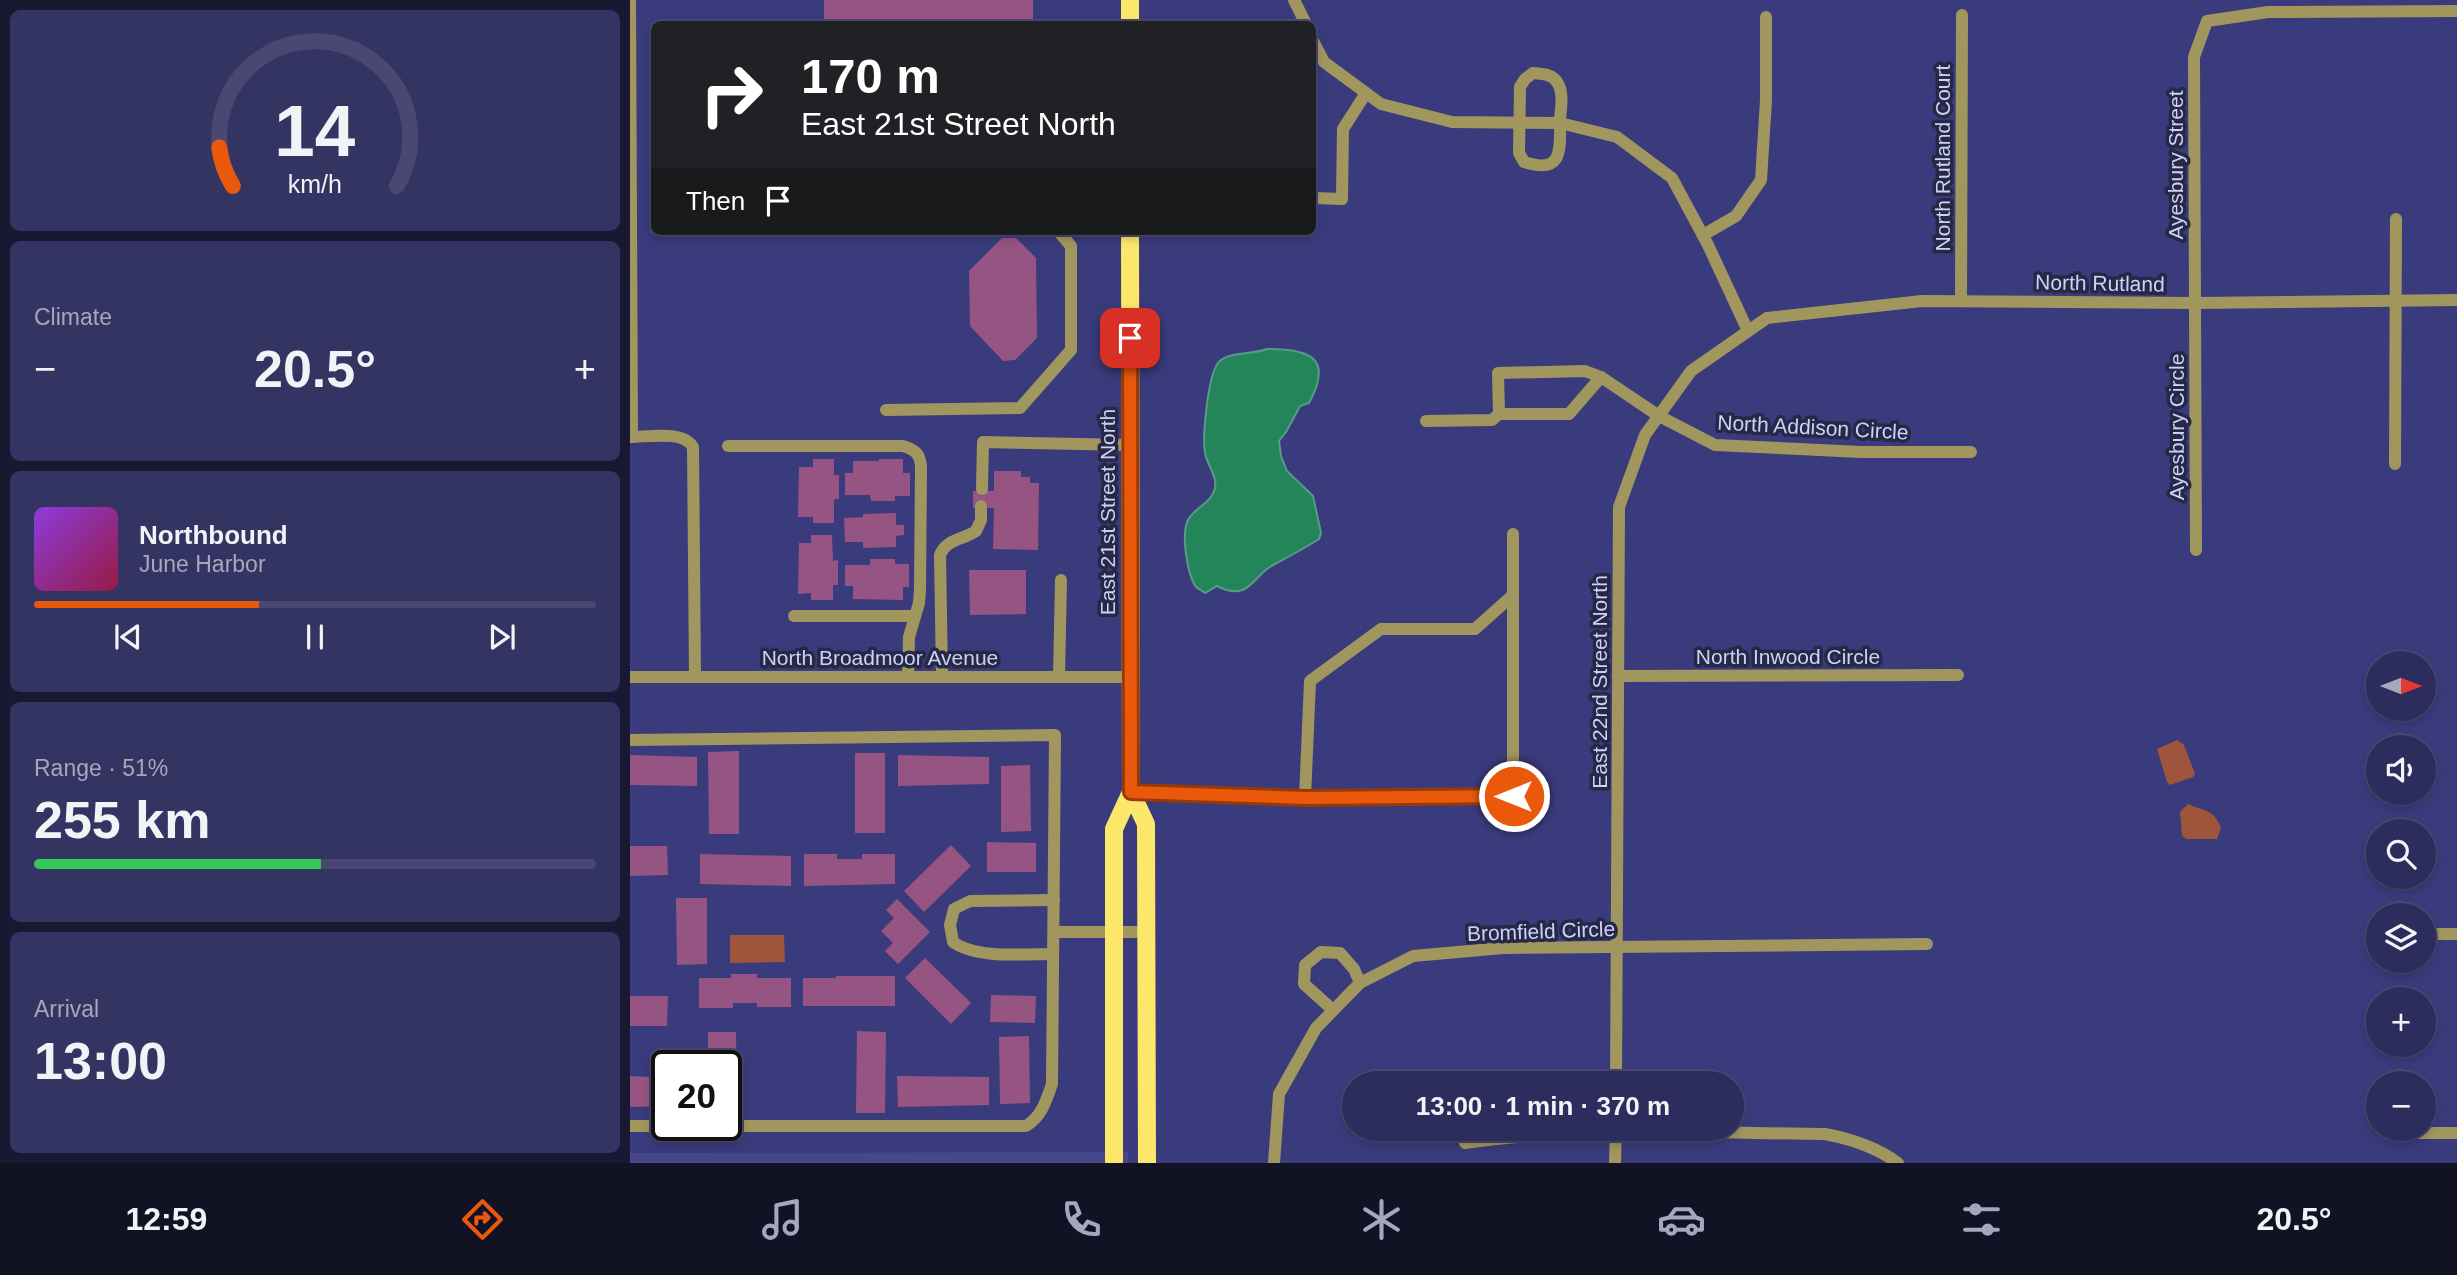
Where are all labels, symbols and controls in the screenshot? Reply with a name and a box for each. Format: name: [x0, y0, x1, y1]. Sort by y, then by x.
icon: right: [686, 49, 777, 140]
text: 170 m: [801, 49, 940, 103]
street label: North Rutland Court: [1931, 64, 1954, 251]
street label: Ayesbury Street: [2164, 90, 2187, 240]
text: 14: [275, 91, 356, 172]
text: East 21st Street North: [801, 106, 1116, 142]
text: km/h: [288, 170, 342, 198]
icon: arrive: [759, 182, 797, 220]
text: Then: [686, 186, 745, 216]
street label: North Rutland: [2035, 270, 2165, 296]
text: Climate: [34, 304, 112, 330]
pin: [1100, 308, 1160, 368]
icon: arrive: [1111, 319, 1149, 357]
text: 20.5°: [254, 340, 376, 398]
text: −: [34, 348, 56, 390]
text: +: [574, 348, 596, 390]
street label: Ayesbury Circle: [2165, 354, 2188, 500]
street label: East 21st Street North: [1096, 409, 1119, 615]
street label: North Addison Circle: [1717, 411, 1909, 443]
text: Northbound: [139, 520, 288, 550]
text: June Harbor: [139, 551, 266, 577]
street label: East 22nd Street North: [1588, 575, 1611, 789]
icon: previous: [109, 618, 147, 656]
icon: pause: [296, 618, 334, 656]
icon: next: [483, 618, 521, 656]
street label: North Inwood Circle: [1696, 645, 1880, 668]
street label: North Broadmoor Avenue: [762, 646, 998, 669]
north arrow: [2366, 651, 2436, 721]
map controls: [2366, 651, 2436, 1141]
button: sound: [2366, 735, 2436, 805]
text: Range · 51%: [34, 755, 168, 781]
position arrow: [1477, 759, 1551, 833]
text: 255 km: [34, 791, 210, 849]
button: search: [2366, 819, 2436, 889]
button: layers: [2366, 903, 2436, 973]
street label: Bromfield Circle: [1467, 917, 1615, 945]
button: +: [2366, 987, 2436, 1057]
text: Arrival: [34, 996, 99, 1022]
text: 13:00: [34, 1032, 167, 1090]
speed limit sign: 20: [651, 1050, 742, 1141]
button: −: [2366, 1071, 2436, 1141]
text: 13:00 · 1 min · 370 m: [1416, 1091, 1670, 1121]
icon: directions: [458, 1195, 507, 1244]
icon: music: [758, 1195, 807, 1244]
icon: phone: [1057, 1195, 1106, 1244]
icon: climate: [1357, 1195, 1406, 1244]
icon: car: [1657, 1195, 1706, 1244]
icon: filters: [1957, 1195, 2006, 1244]
text: 12:59: [125, 1201, 207, 1237]
text: 20.5°: [2256, 1201, 2332, 1237]

